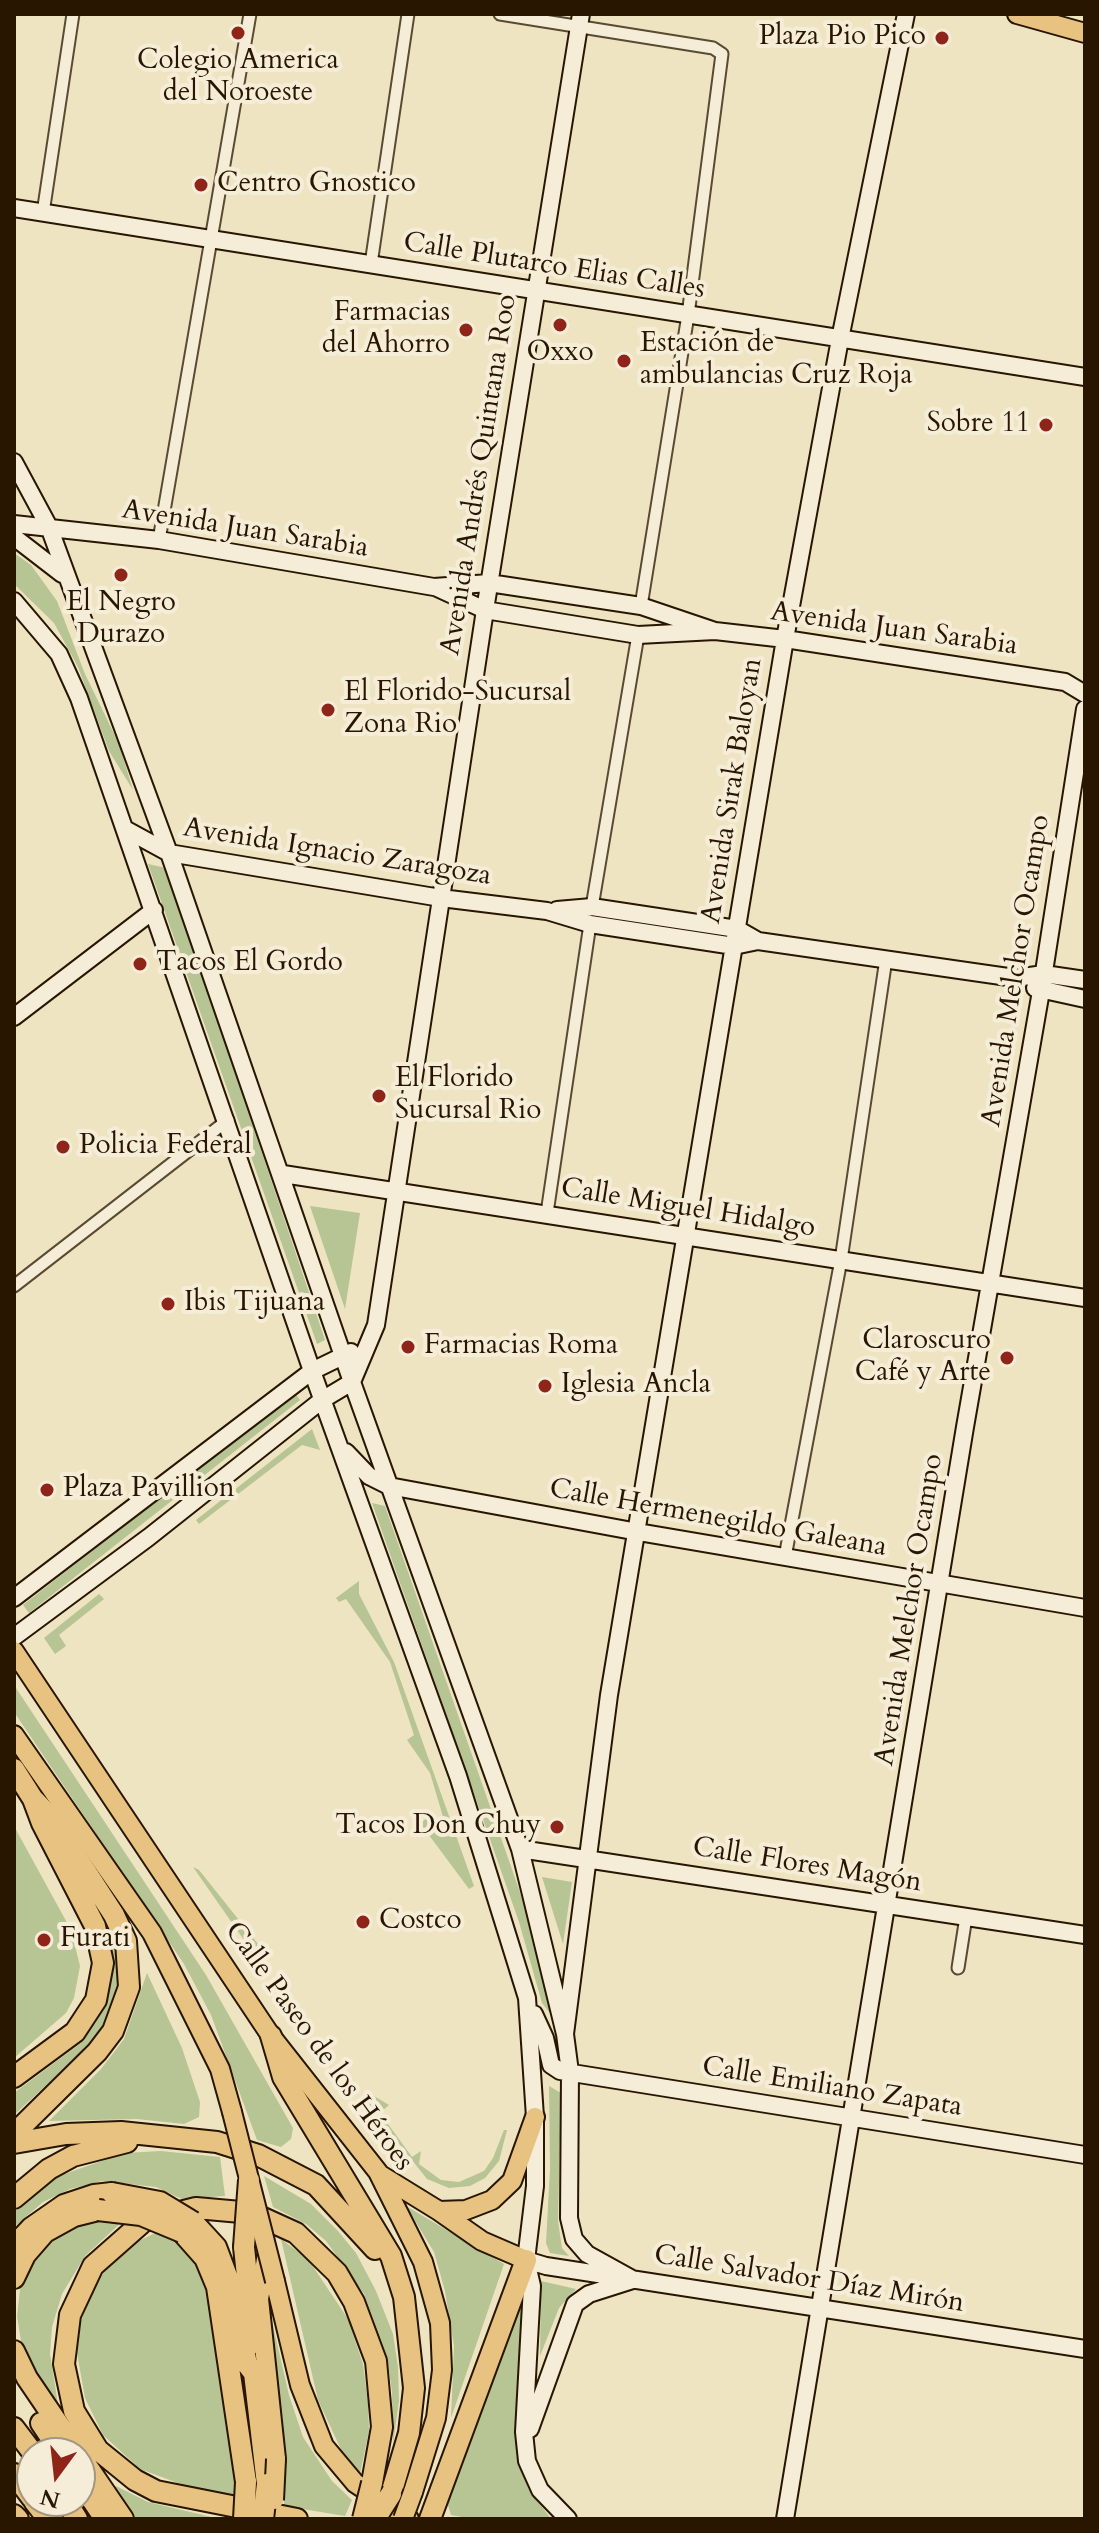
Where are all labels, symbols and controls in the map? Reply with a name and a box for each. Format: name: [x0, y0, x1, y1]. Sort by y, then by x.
place label: Plaza Pio Pico: [759, 21, 926, 55]
marker: Colegio America del Noroeste: [229, 24, 247, 42]
marker: Plaza Pio Pico: [933, 29, 951, 47]
place label: Colegio America del Noroeste: [137, 45, 339, 111]
place label: Centro Gnostico: [217, 168, 416, 202]
marker: Centro Gnostico: [192, 176, 210, 194]
street label: Calle Plutarco Elias Calles: [401, 227, 707, 307]
street label: Avenida Andrés Quintana Roo: [435, 292, 525, 658]
place label: Farmacias del Ahorro: [322, 297, 450, 363]
marker: Oxxo: [551, 316, 569, 334]
marker: Farmacias del Ahorro: [457, 321, 475, 339]
place label: Estación de ambulancias Cruz Roja: [640, 328, 912, 394]
place label: Oxxo: [526, 337, 594, 371]
marker: Estación de ambulancias Cruz Roja: [615, 352, 633, 370]
place label: Sobre 11: [927, 408, 1030, 442]
marker: Sobre 11: [1037, 416, 1055, 434]
street label: Avenida Juan Sarabia: [119, 494, 371, 566]
marker: El Negro Durazo: [112, 566, 130, 584]
place label: El Negro Durazo: [66, 587, 176, 653]
street label: Avenida Juan Sarabia: [768, 596, 1020, 664]
street label: Avenida Sirak Baloyan: [695, 656, 771, 926]
place label: El Florido-Sucursal Zona Rio: [344, 677, 571, 743]
marker: El Florido-Sucursal Zona Rio: [319, 701, 337, 719]
street label: Avenida Ignacio Zaragoza: [181, 812, 493, 894]
street label: Avenida Melchor Ocampo: [976, 813, 1058, 1129]
place label: Tacos El Gordo: [156, 947, 343, 981]
marker: Tacos El Gordo: [131, 955, 149, 973]
place label: El Florido Sucursal Rio: [395, 1063, 541, 1129]
marker: El Florido Sucursal Rio: [370, 1087, 388, 1105]
place label: Policia Federal: [79, 1130, 252, 1164]
marker: Policia Federal: [54, 1138, 72, 1156]
street label: Calle Miguel Hidalgo: [559, 1172, 817, 1246]
place label: Ibis Tijuana: [184, 1287, 325, 1321]
marker: Ibis Tijuana: [159, 1295, 177, 1313]
place label: Claroscuro Café y Arte: [855, 1325, 991, 1391]
place label: Farmacias Roma: [424, 1330, 618, 1364]
marker: Farmacias Roma: [399, 1338, 417, 1356]
marker: Claroscuro Café y Arte: [998, 1349, 1016, 1367]
place label: Iglesia Ancla: [561, 1369, 711, 1403]
marker: Iglesia Ancla: [536, 1377, 554, 1395]
street label: Avenida Melchor Ocampo: [869, 1452, 951, 1768]
place label: Plaza Pavillion: [63, 1473, 235, 1507]
street label: Calle Hermenegildo Galeana: [547, 1473, 889, 1565]
marker: Plaza Pavillion: [38, 1481, 56, 1499]
place label: Tacos Don Chuy: [335, 1810, 541, 1844]
marker: Tacos Don Chuy: [548, 1818, 566, 1836]
street label: Calle Flores Magón: [690, 1831, 924, 1901]
place label: Costco: [379, 1905, 462, 1939]
marker: Costco: [354, 1913, 372, 1931]
street label: Calle Paseo de los Héroes: [216, 1916, 420, 2178]
place label: Furati: [60, 1923, 130, 1957]
marker: Furati: [35, 1931, 53, 1949]
street label: Calle Emiliano Zapata: [700, 2051, 964, 2125]
street label: Calle Salvador Díaz Mirón: [652, 2239, 966, 2321]
north arrow: [16, 2437, 96, 2517]
text: N: [37, 2481, 63, 2515]

